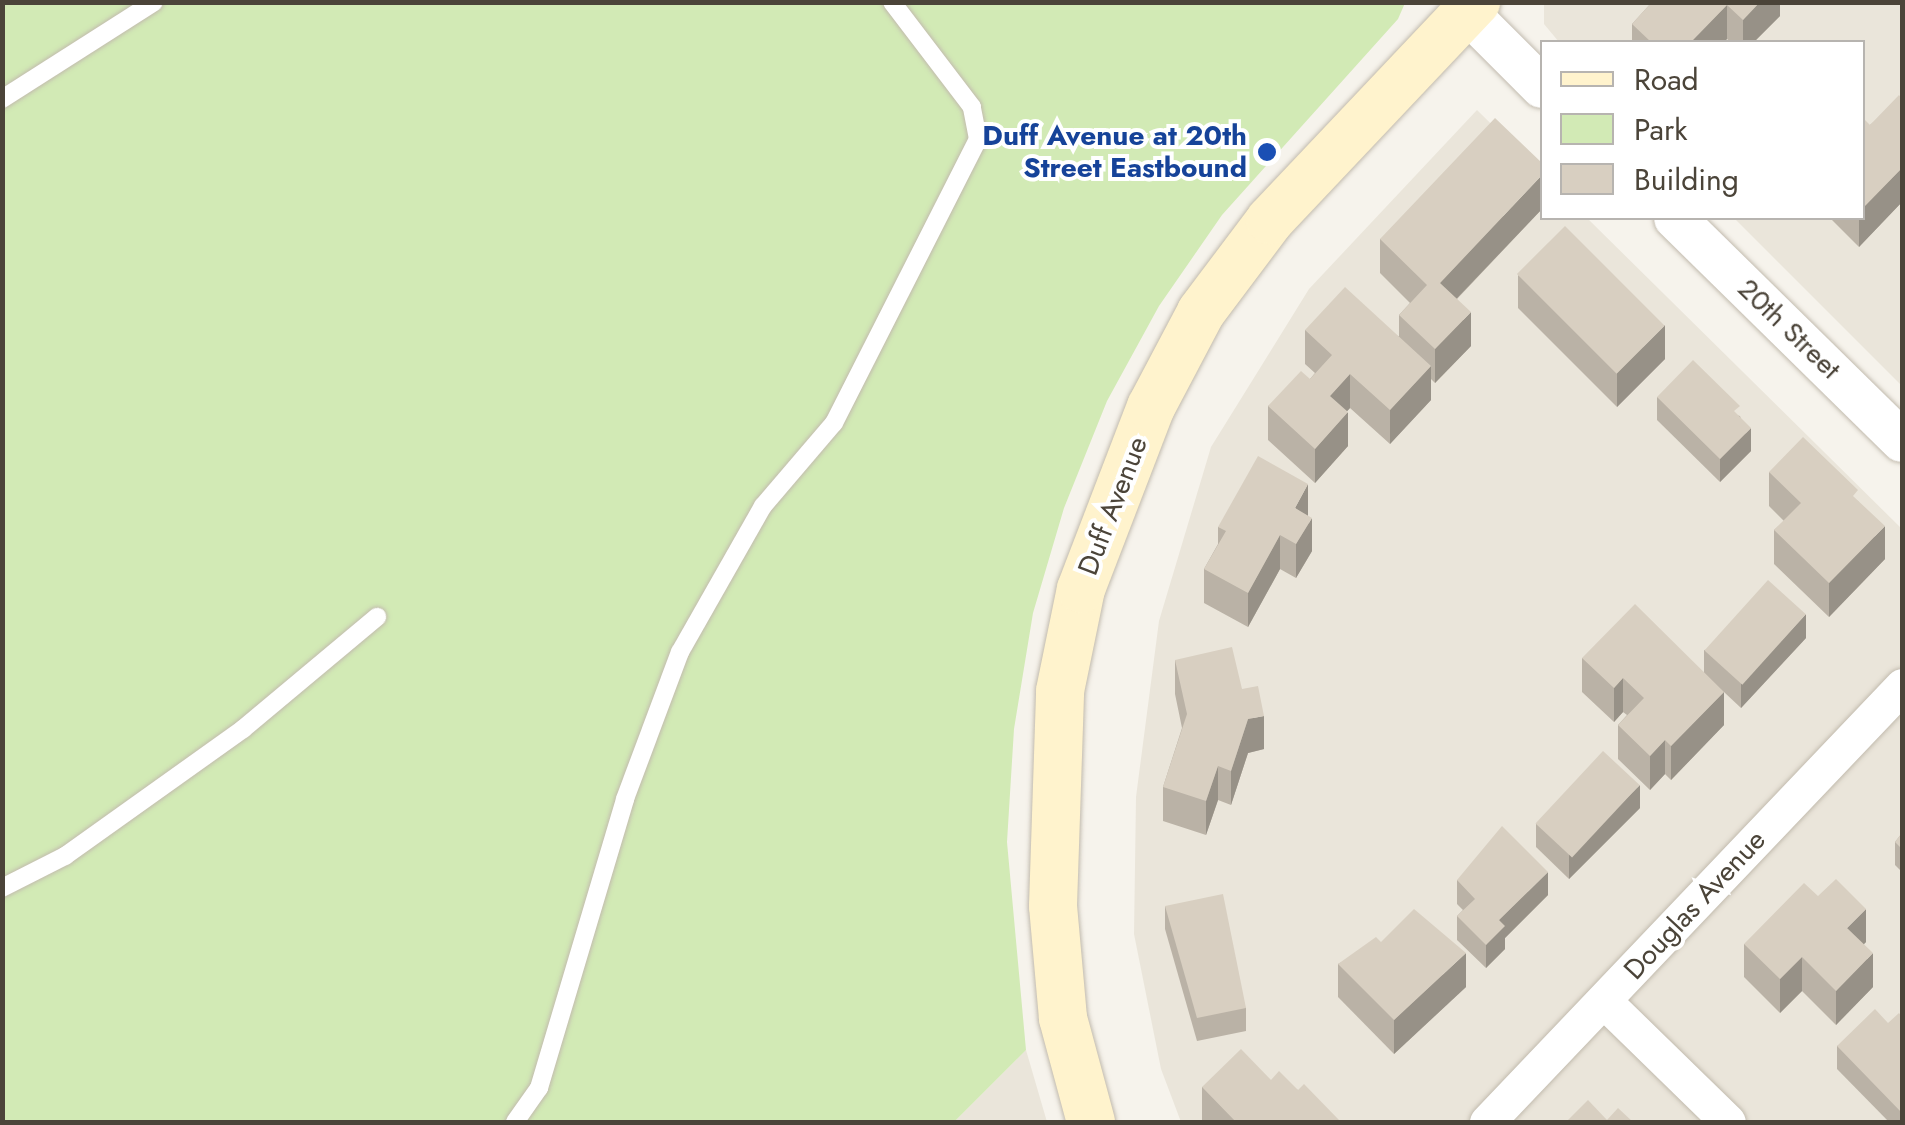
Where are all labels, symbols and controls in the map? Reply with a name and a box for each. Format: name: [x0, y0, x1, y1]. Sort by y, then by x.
legend: [1540, 40, 1865, 220]
text: Road: [1634, 58, 1699, 101]
text: Park: [1634, 108, 1687, 151]
place label: Duff Avenue at 20th Street Eastbound: [982, 119, 1247, 185]
marker: Duff Avenue at 20th Street Eastbound: [1256, 141, 1278, 163]
text: Building: [1634, 158, 1739, 201]
street label: 20th Street: [1731, 272, 1847, 386]
street label: Duff Avenue: [1071, 432, 1155, 580]
street label: Douglas Avenue: [1617, 823, 1773, 987]

